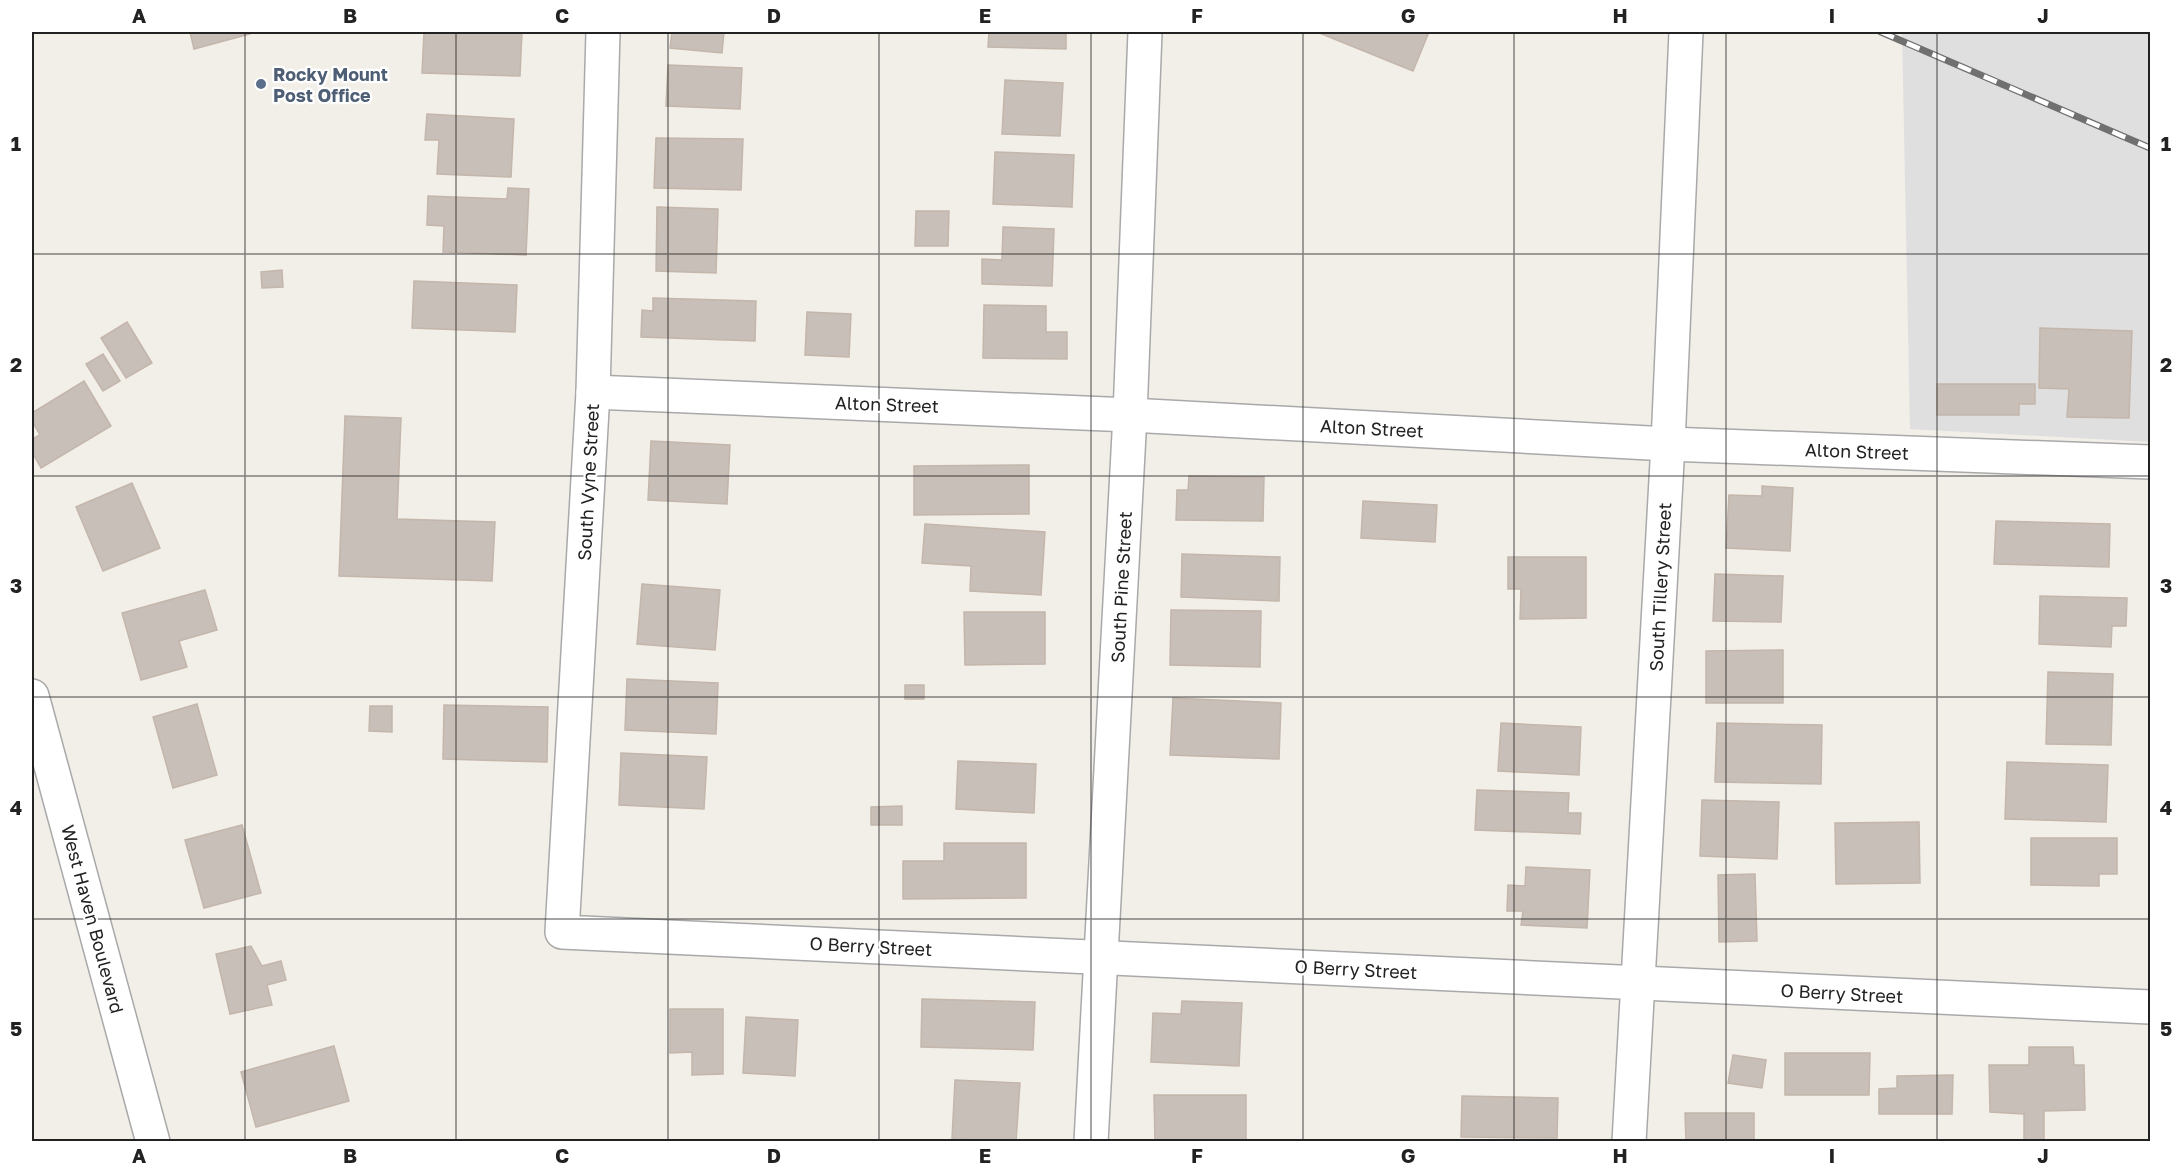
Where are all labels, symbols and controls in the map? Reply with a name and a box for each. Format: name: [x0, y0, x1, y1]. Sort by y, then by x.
text: A: [132, 3, 146, 27]
text: B: [343, 3, 357, 27]
text: C: [555, 3, 569, 27]
text: D: [767, 3, 781, 27]
text: E: [979, 3, 991, 27]
text: F: [1191, 3, 1203, 27]
text: G: [1401, 3, 1415, 27]
text: H: [1612, 3, 1628, 27]
text: I: [1829, 3, 1835, 27]
text: J: [2037, 3, 2049, 27]
place label: Rocky Mount Post Office: [273, 63, 388, 106]
marker: Rocky Mount Post Office: [254, 77, 268, 91]
text: 1: [11, 131, 21, 155]
text: 1: [2161, 131, 2171, 155]
text: 2: [10, 352, 22, 376]
text: 2: [2160, 352, 2172, 376]
street label: Alton Street: [835, 391, 939, 417]
street label: South Vyne Street: [573, 403, 603, 561]
street label: Alton Street: [1320, 414, 1424, 442]
street label: Alton Street: [1805, 438, 1909, 464]
street label: South Tillery Street: [1645, 502, 1675, 672]
street label: South Pine Street: [1106, 511, 1136, 663]
text: 3: [10, 573, 22, 597]
text: 3: [2160, 573, 2172, 597]
text: 4: [10, 795, 22, 819]
text: 4: [2160, 795, 2172, 819]
street label: West Haven Boulevard: [57, 822, 129, 1016]
street label: O Berry Street: [809, 932, 933, 960]
street label: O Berry Street: [1294, 955, 1418, 983]
street label: O Berry Street: [1780, 979, 1904, 1007]
text: 5: [10, 1016, 22, 1040]
text: 5: [2160, 1016, 2172, 1040]
text: A: [132, 1143, 146, 1167]
text: B: [343, 1143, 357, 1167]
text: C: [555, 1143, 569, 1167]
text: D: [767, 1143, 781, 1167]
text: E: [979, 1143, 991, 1167]
text: F: [1191, 1143, 1203, 1167]
text: G: [1401, 1143, 1415, 1167]
text: H: [1612, 1143, 1628, 1167]
text: I: [1829, 1143, 1835, 1167]
text: J: [2037, 1143, 2049, 1167]

